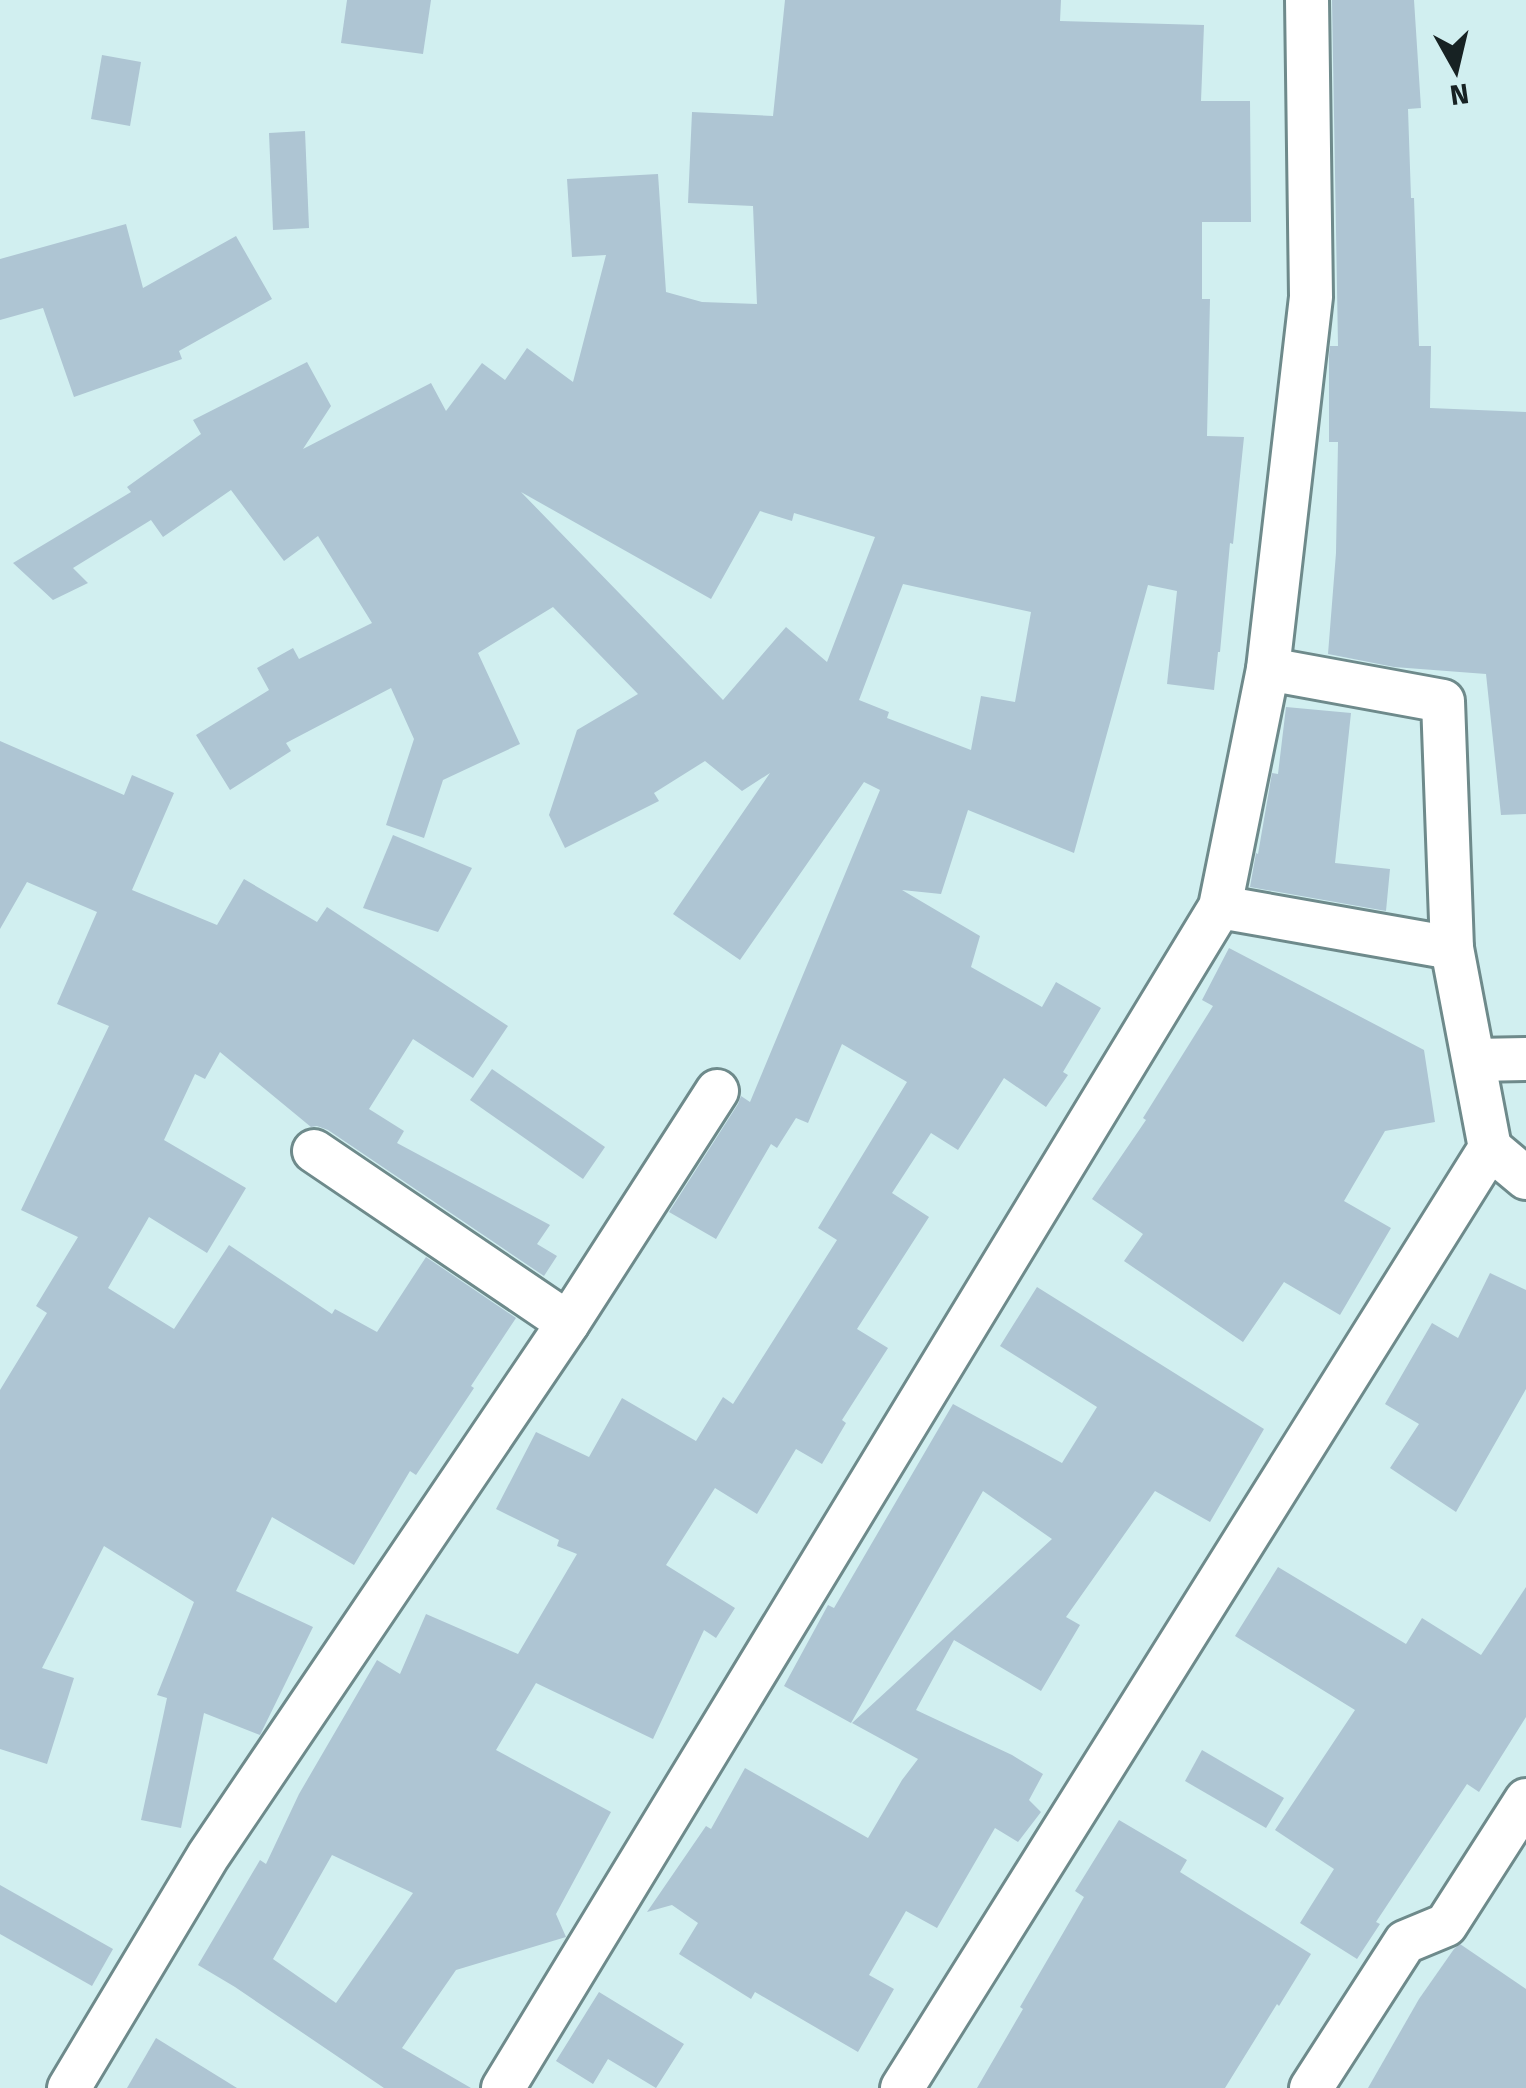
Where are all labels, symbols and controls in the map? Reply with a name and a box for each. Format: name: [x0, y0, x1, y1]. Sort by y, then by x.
north arrow: [1406, 20, 1506, 120]
text: N: [1448, 77, 1471, 112]

